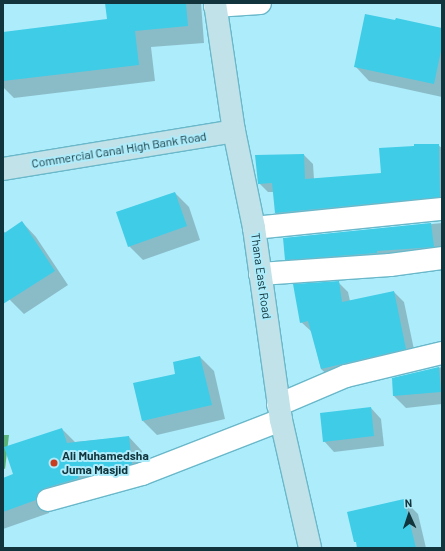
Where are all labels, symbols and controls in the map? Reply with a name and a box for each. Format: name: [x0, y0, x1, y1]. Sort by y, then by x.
street label: Commercial Canal High Bank Road: [30, 129, 208, 171]
street label: Thana East Road: [248, 232, 274, 320]
place label: Ali Muhamedsha Juma Masjid: [62, 449, 149, 477]
marker: Ali Muhamedsha Juma Masjid: [49, 458, 59, 468]
north arrow: [389, 495, 429, 535]
text: N: [404, 496, 412, 509]

